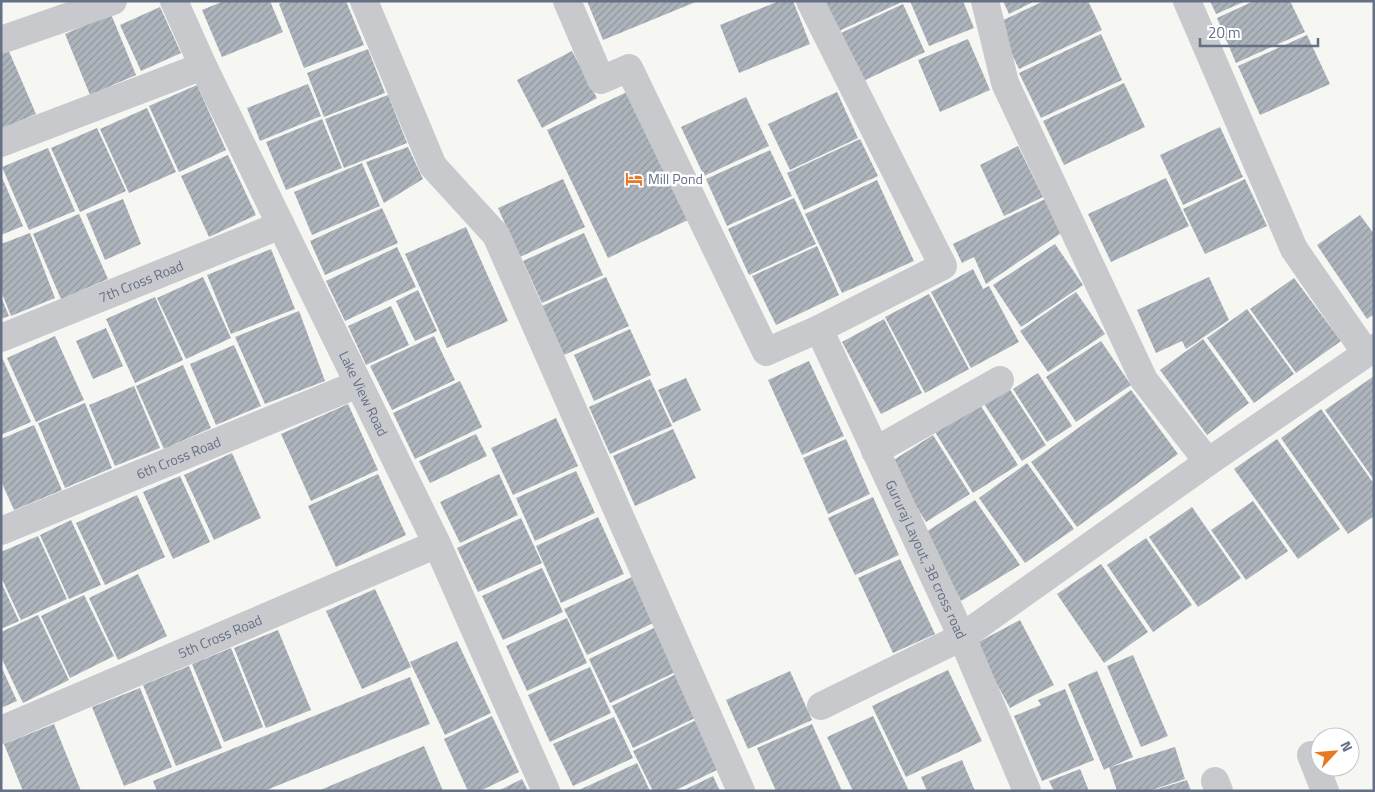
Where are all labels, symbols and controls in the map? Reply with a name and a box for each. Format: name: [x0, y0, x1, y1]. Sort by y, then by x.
scale bar: [1200, 15, 1318, 47]
text: 20 m: [1208, 21, 1241, 44]
place label: Mill Pond: [648, 168, 703, 189]
hotel icon: Mill Pond: [624, 169, 644, 189]
street label: 7th Cross Road: [95, 255, 186, 308]
street label: Lake View Road: [334, 347, 394, 440]
street label: 6th Cross Road: [133, 431, 224, 484]
street label: Gururaj Layout, 3B cross road: [880, 476, 972, 642]
street label: 5th Cross Road: [174, 609, 265, 663]
north arrow: [1310, 727, 1360, 777]
text: N: [1336, 737, 1359, 755]

